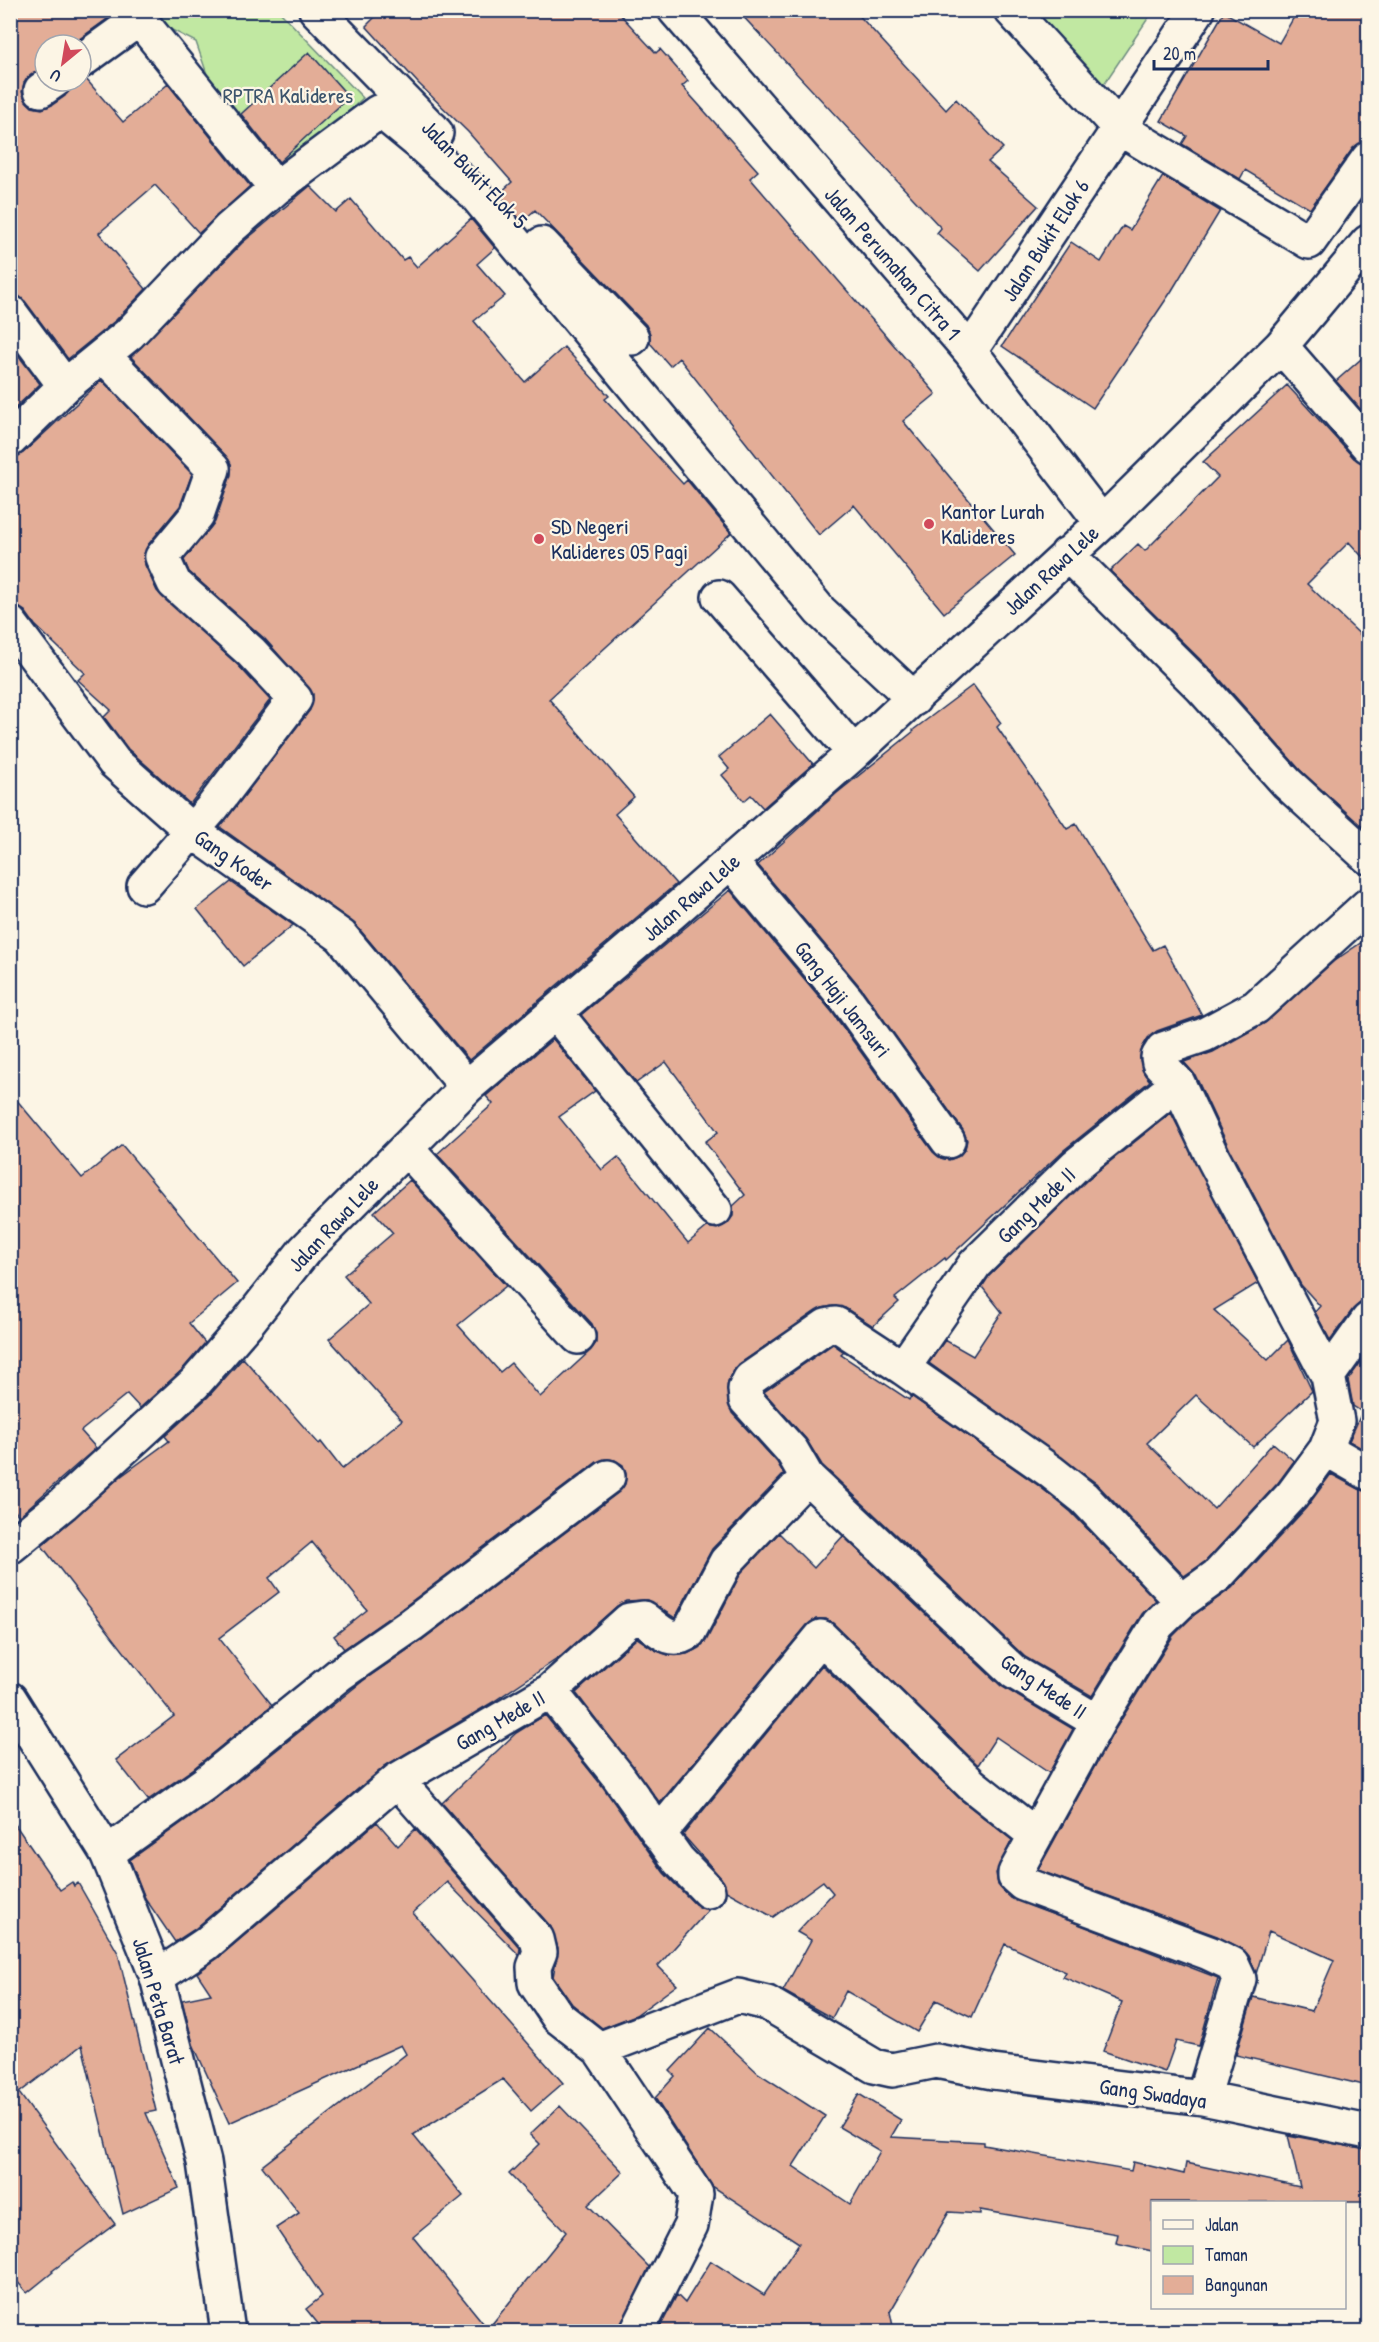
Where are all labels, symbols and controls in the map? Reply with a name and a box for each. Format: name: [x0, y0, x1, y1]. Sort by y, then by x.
north arrow: [33, 33, 93, 93]
scale bar: [1154, 33, 1268, 71]
text: 20 m: [1163, 41, 1196, 66]
text: U: [46, 64, 65, 88]
park label: RPTRA Kalideres: [223, 80, 353, 110]
street label: Jalan Bukit Elok 5: [415, 113, 535, 235]
street label: Jalan Bukit Elok 6: [994, 173, 1096, 307]
street label: Jalan Perumahan Citra 1: [818, 180, 968, 346]
place label: Kantor Lurah Kalideres: [941, 496, 1044, 551]
place label: SD Negeri Kalideres 05 Pagi: [551, 511, 688, 566]
marker: Kantor Lurah Kalideres: [922, 517, 936, 531]
street label: Jalan Rawa Lele: [997, 518, 1105, 622]
marker: SD Negeri Kalideres 05 Pagi: [532, 532, 546, 546]
street label: Gang Koder: [188, 822, 280, 898]
street label: Jalan Rawa Lele: [636, 846, 746, 948]
street label: Gang Haji Jamsuri: [788, 934, 898, 1064]
street label: Gang Mede II: [990, 1160, 1082, 1250]
street label: Jalan Rawa Lele: [281, 1170, 385, 1278]
street label: Gang Mede II: [995, 1646, 1093, 1726]
street label: Gang Mede II: [450, 1682, 550, 1758]
street label: Jalan Peta Barat: [125, 1934, 193, 2069]
street label: Gang Swadaya: [1097, 2071, 1209, 2115]
legend: [1151, 2201, 1346, 2309]
text: Jalan: [1205, 2212, 1239, 2237]
text: Taman: [1205, 2242, 1248, 2267]
text: Bangunan: [1205, 2272, 1268, 2297]

